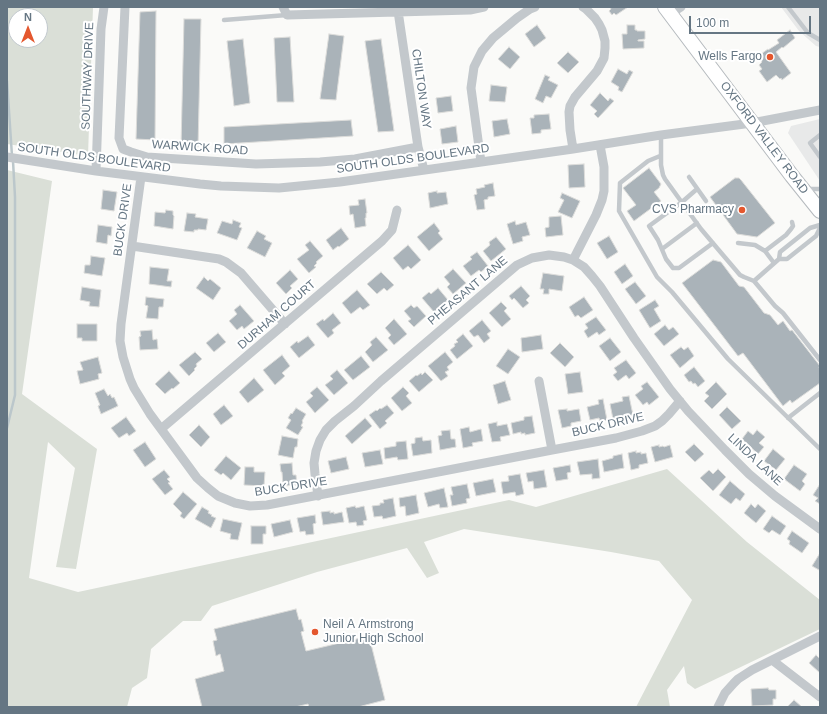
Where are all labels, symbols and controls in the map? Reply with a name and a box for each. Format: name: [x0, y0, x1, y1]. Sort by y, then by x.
north arrow: [8, 8, 48, 48]
scale bar: [691, 8, 813, 34]
text: N: [24, 11, 32, 23]
text: 100 m: [696, 16, 729, 30]
street label: SOUTHWAY DRIVE: [79, 22, 97, 130]
street label: CHILTON WAY: [408, 48, 434, 130]
place label: Wells Fargo: [698, 50, 762, 64]
marker: Wells Fargo: [765, 52, 775, 62]
street label: OXFORD VALLEY ROAD: [717, 79, 811, 197]
street label: WARWICK ROAD: [151, 137, 249, 159]
street label: SOUTH OLDS BOULEVARD: [17, 140, 171, 176]
street label: SOUTH OLDS BOULEVARD: [336, 141, 490, 177]
street label: BUCK DRIVE: [111, 183, 135, 257]
place label: CVS Pharmacy: [652, 203, 734, 217]
marker: CVS Pharmacy: [737, 205, 747, 215]
street label: PHEASANT LANE: [425, 254, 511, 328]
street label: DURHAM COURT: [235, 277, 319, 353]
street label: BUCK DRIVE: [571, 410, 645, 440]
street label: LINDA LANE: [724, 431, 786, 489]
street label: BUCK DRIVE: [254, 474, 328, 500]
place label: Neil A Armstrong Junior High School: [323, 618, 424, 646]
marker: Neil A Armstrong Junior High School: [310, 627, 320, 637]

